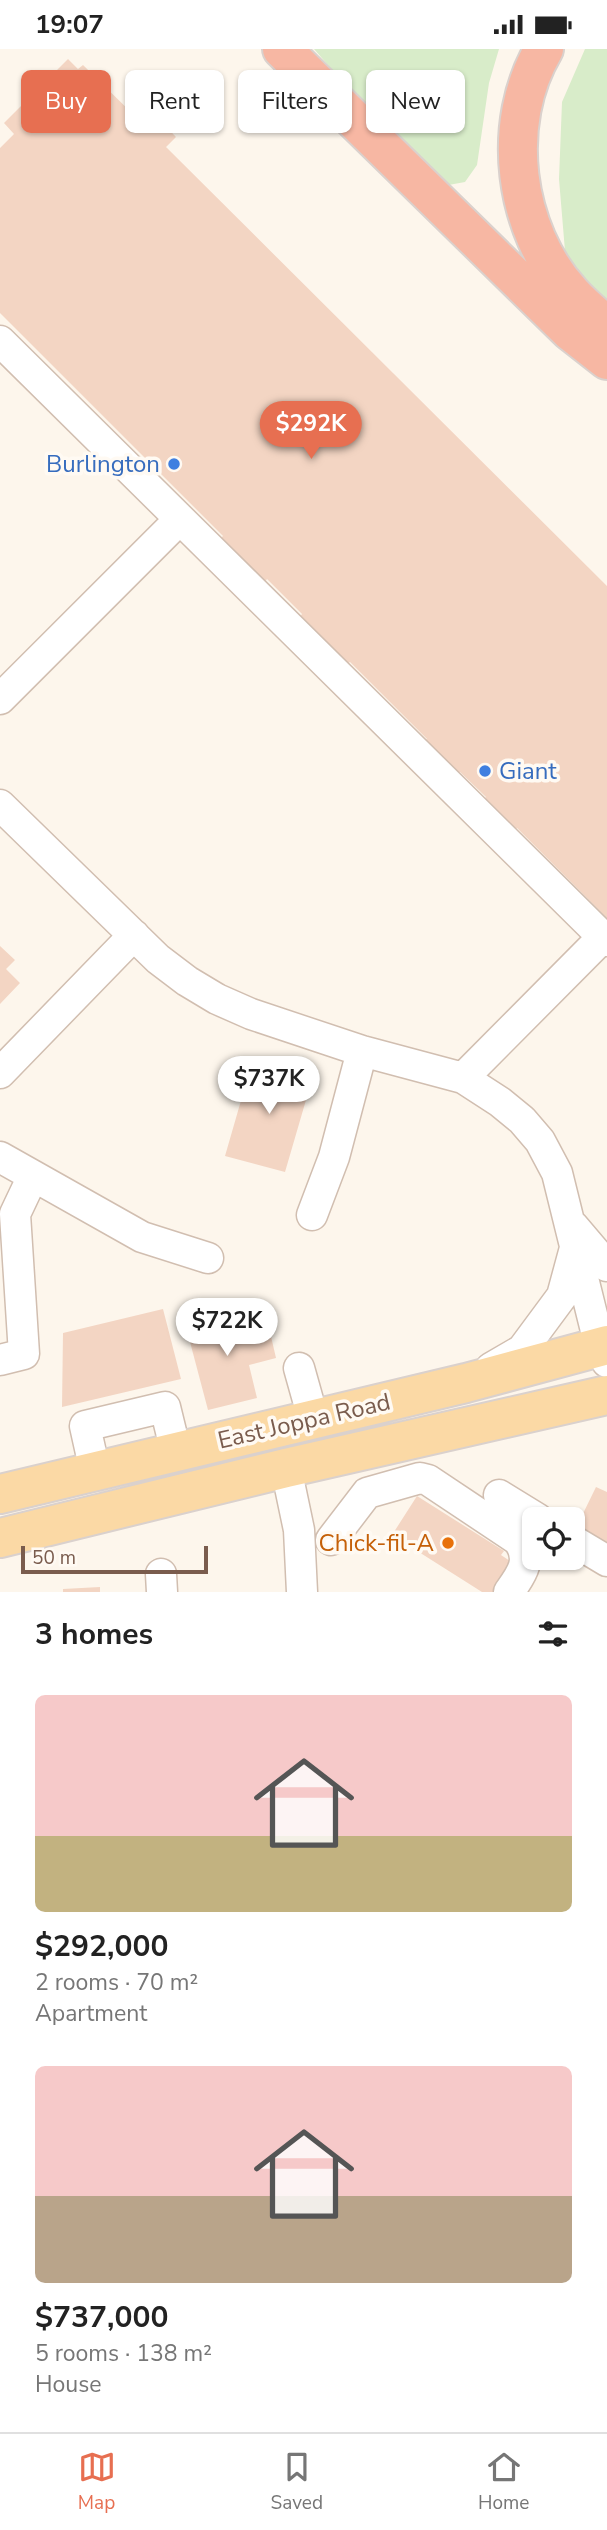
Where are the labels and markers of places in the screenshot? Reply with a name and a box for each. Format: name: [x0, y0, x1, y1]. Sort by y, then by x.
pin: $292K: [262, 401, 360, 461]
place label: Burlington: [46, 448, 160, 480]
marker: Burlington: [166, 456, 182, 472]
place label: Giant: [499, 755, 557, 787]
marker: Giant: [477, 763, 493, 779]
pin: $737K: [220, 1056, 318, 1116]
pin: $722K: [178, 1299, 276, 1358]
place label: Chick-fil-A: [319, 1527, 434, 1559]
marker: Chick-fil-A: [440, 1535, 456, 1551]

